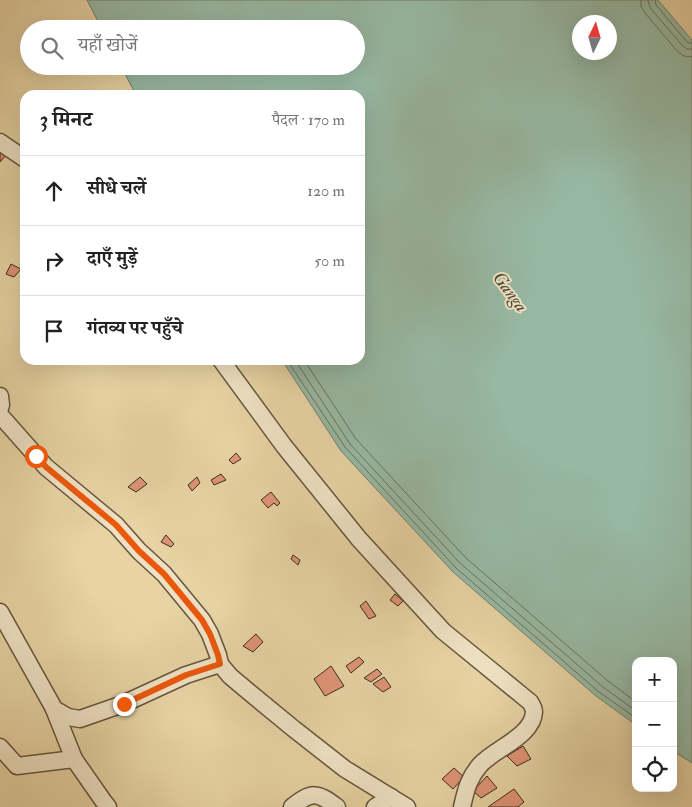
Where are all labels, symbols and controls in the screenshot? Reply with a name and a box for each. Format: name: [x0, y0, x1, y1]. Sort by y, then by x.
north arrow: [572, 15, 617, 60]
search box: [20, 20, 365, 75]
text: यहाँ खोजें: [78, 33, 138, 57]
icon: search: [38, 34, 66, 62]
text: 3 मिनट: [40, 106, 92, 133]
text: पैदल · 170 m: [272, 110, 345, 130]
text: सीधे चलें: [87, 176, 146, 200]
icon: ahead: [40, 177, 68, 205]
text: 120 m: [307, 181, 345, 201]
text: दाएँ मुड़ें: [87, 246, 138, 270]
icon: right: [40, 247, 68, 275]
text: 50 m: [314, 251, 345, 271]
water label: Ganga: [487, 267, 533, 317]
text: गंतव्य पर पहुँचे: [87, 316, 183, 340]
icon: arrive: [40, 317, 68, 345]
route start: [25, 445, 48, 468]
map controls: [632, 657, 677, 792]
button: +: [632, 657, 677, 702]
route end: [113, 693, 136, 716]
button: −: [632, 702, 677, 747]
button: locate: [632, 747, 677, 792]

